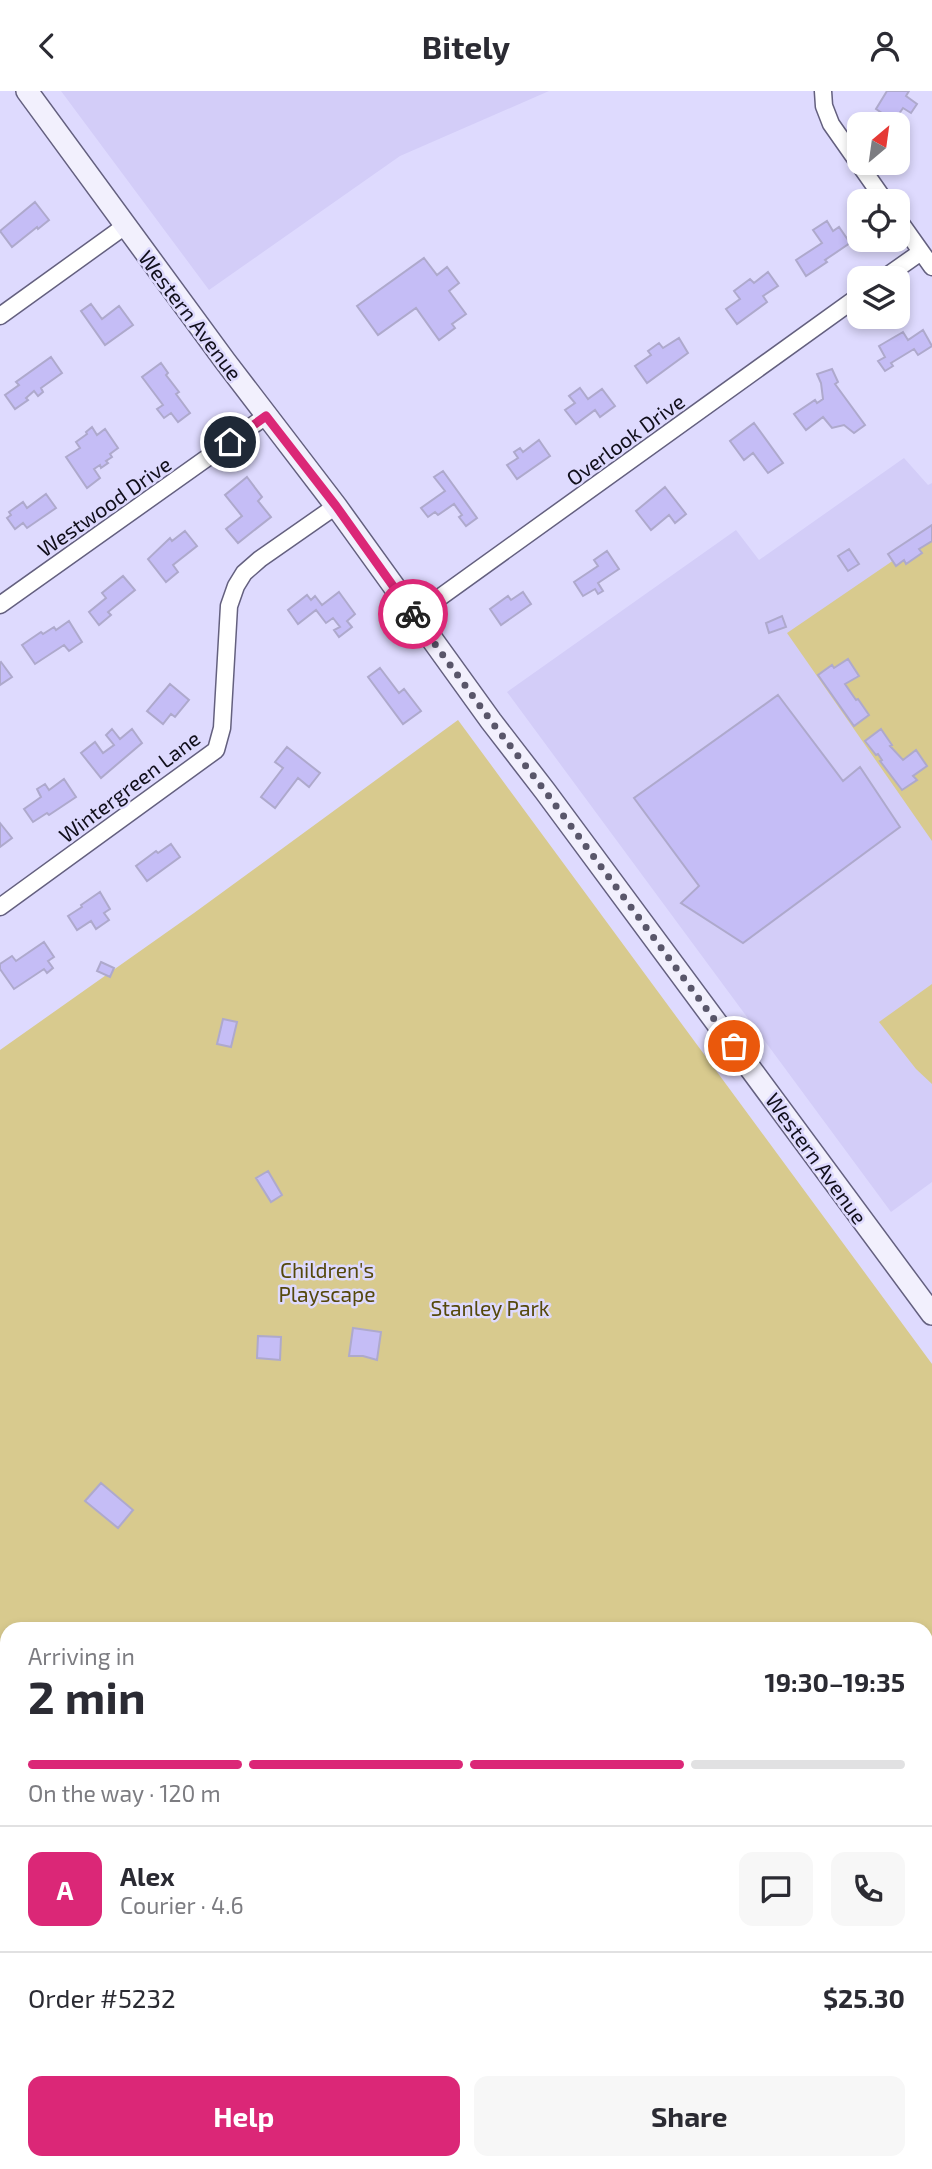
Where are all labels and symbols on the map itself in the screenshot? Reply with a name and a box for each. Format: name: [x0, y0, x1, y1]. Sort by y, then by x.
north arrow: [847, 112, 910, 175]
street label: Western Avenue: [134, 245, 248, 385]
street label: Overlook Drive: [561, 388, 689, 490]
pin: [200, 412, 260, 472]
street label: Westwood Drive: [32, 451, 176, 561]
courier: [378, 579, 448, 649]
street label: Wintergreen Lane: [54, 725, 204, 847]
pin: [704, 1016, 764, 1076]
street label: Western Avenue: [761, 1088, 873, 1228]
park label: Children's Playscape: [278, 1257, 376, 1306]
park label: Stanley Park: [430, 1295, 550, 1320]

